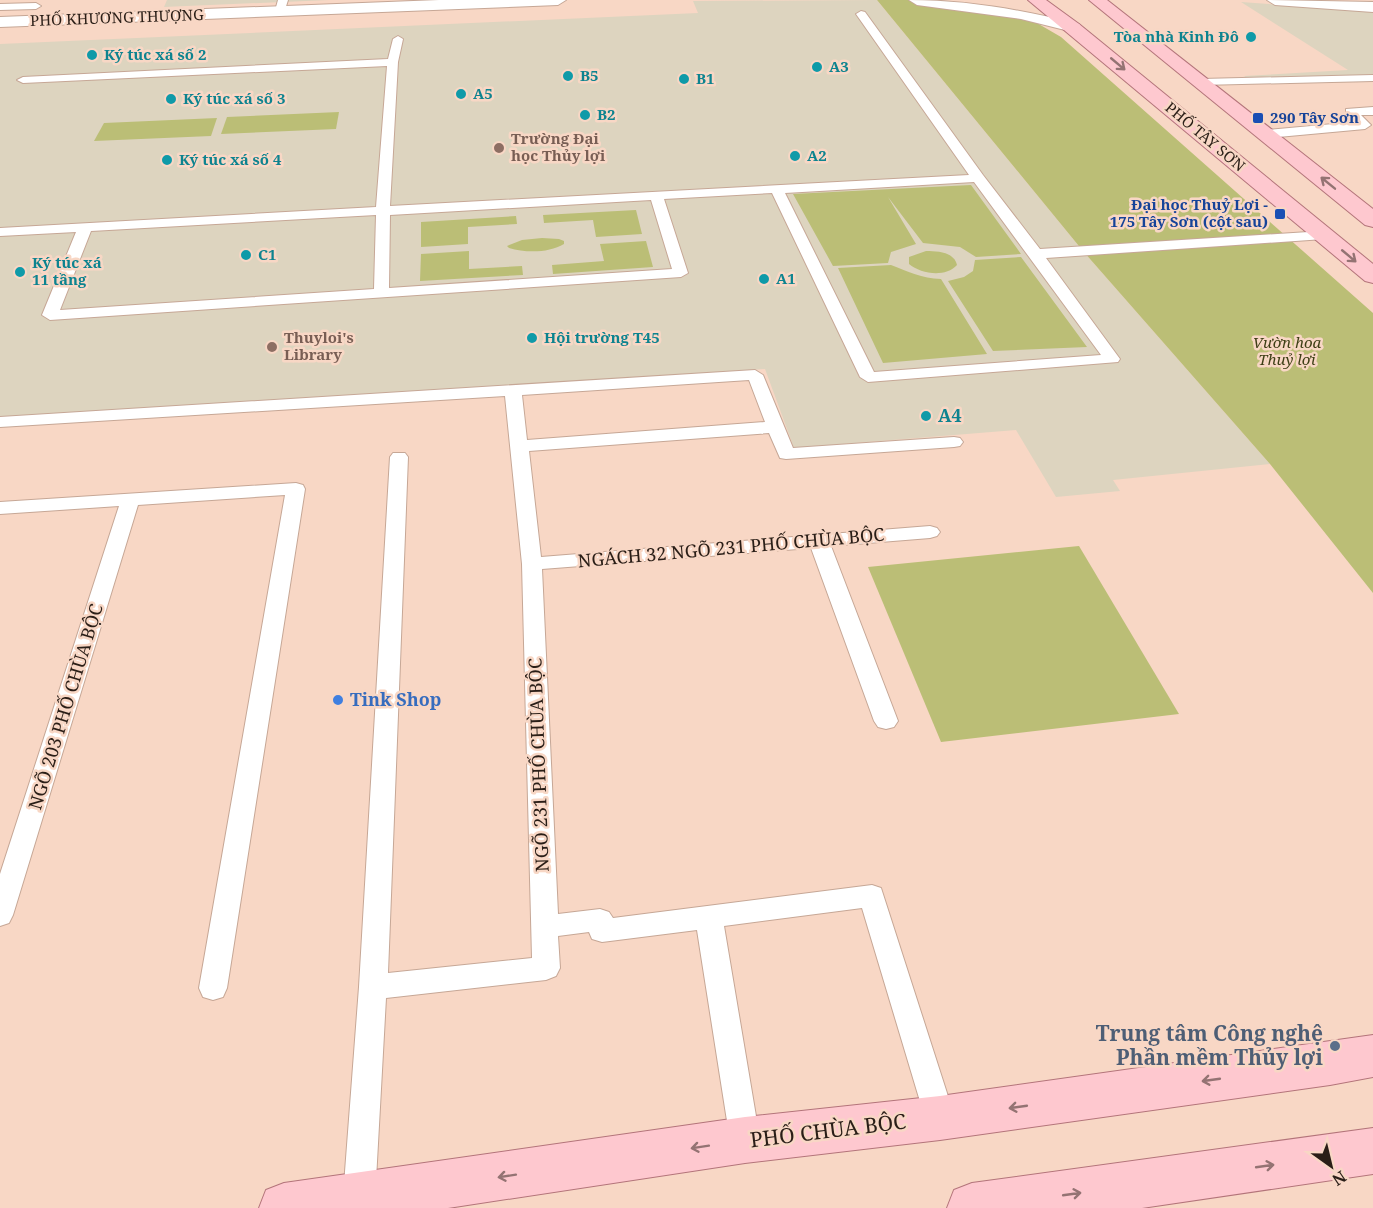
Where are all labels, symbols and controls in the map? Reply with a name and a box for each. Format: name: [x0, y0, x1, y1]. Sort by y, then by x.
street label: PHỐ KHƯƠNG THƯỢNG: [30, 4, 204, 30]
place label: Tòa nhà Kinh Đô: [1114, 26, 1239, 46]
marker: Tòa nhà Kinh Đô: [1244, 30, 1258, 44]
place label: Ký túc xá số 2: [104, 44, 206, 64]
marker: Ký túc xá số 2: [85, 48, 99, 62]
place label: A3: [829, 56, 849, 76]
one-way arrow: [1110, 57, 1125, 71]
marker: A3: [810, 60, 824, 74]
place label: B5: [580, 65, 599, 85]
place label: B1: [696, 68, 715, 88]
marker: B5: [561, 69, 575, 83]
marker: B1: [677, 72, 691, 86]
place label: A5: [473, 83, 493, 103]
marker: A5: [454, 87, 468, 101]
place label: Ký túc xá số 3: [183, 88, 285, 108]
marker: Ký túc xá số 3: [164, 92, 178, 106]
street label: PHỐ TÂY SƠN: [1162, 97, 1250, 176]
place label: B2: [597, 104, 616, 124]
place label: 290 Tây Sơn: [1270, 107, 1359, 127]
marker: B2: [578, 108, 592, 122]
marker: 290 Tây Sơn: [1251, 111, 1265, 125]
place label: Trường Đại học Thủy lợi: [511, 128, 606, 165]
marker: Trường Đại học Thủy lợi: [492, 141, 506, 155]
place label: A2: [807, 145, 827, 165]
place label: Ký túc xá số 4: [179, 149, 282, 169]
marker: A2: [788, 149, 802, 163]
marker: Ký túc xá số 4: [160, 153, 174, 167]
one-way arrow: [1320, 177, 1336, 190]
place label: Đại học Thuỷ Lợi - 175 Tây Sơn (cột sau): [1110, 194, 1268, 231]
marker: Đại học Thuỷ Lợi - 175 Tây Sơn (cột sau): [1273, 207, 1287, 221]
place label: C1: [258, 244, 277, 264]
marker: C1: [239, 248, 253, 262]
one-way arrow: [1341, 249, 1357, 262]
place label: Ký túc xá 11 tầng: [32, 252, 102, 289]
marker: Ký túc xá 11 tầng: [13, 265, 27, 279]
place label: A1: [776, 268, 796, 288]
marker: A1: [757, 272, 771, 286]
place label: Thuyloi's Library: [284, 327, 354, 364]
place label: Hội trường T45: [544, 327, 660, 347]
marker: Hội trường T45: [525, 331, 539, 345]
park label: Vườn hoa Thuỷ lợi: [1253, 332, 1322, 369]
marker: Thuyloi's Library: [265, 340, 279, 354]
place label: A4: [938, 403, 962, 427]
marker: A4: [919, 409, 933, 423]
street label: NGÁCH 32 NGÕ 231 PHỐ CHÙA BỘC: [577, 522, 885, 572]
street label: NGÕ 203 PHỐ CHÙA BỘC: [22, 601, 108, 813]
street label: NGÕ 231 PHỐ CHÙA BỘC: [522, 658, 554, 872]
place label: Tink Shop: [350, 687, 441, 711]
marker: Tink Shop: [331, 693, 345, 707]
place label: Trung tâm Công nghệ Phần mềm Thủy lợi: [1096, 1019, 1324, 1071]
marker: Trung tâm Công nghệ Phần mềm Thủy lợi: [1328, 1039, 1342, 1053]
one-way arrow: [1202, 1075, 1222, 1086]
one-way arrow: [1009, 1101, 1029, 1112]
street label: PHỐ CHÙA BỘC: [748, 1107, 908, 1153]
north arrow: [1301, 1136, 1361, 1196]
one-way arrow: [690, 1142, 710, 1153]
one-way arrow: [1255, 1161, 1274, 1172]
text: N: [1328, 1166, 1351, 1191]
one-way arrow: [498, 1171, 517, 1182]
one-way arrow: [1062, 1188, 1081, 1199]

